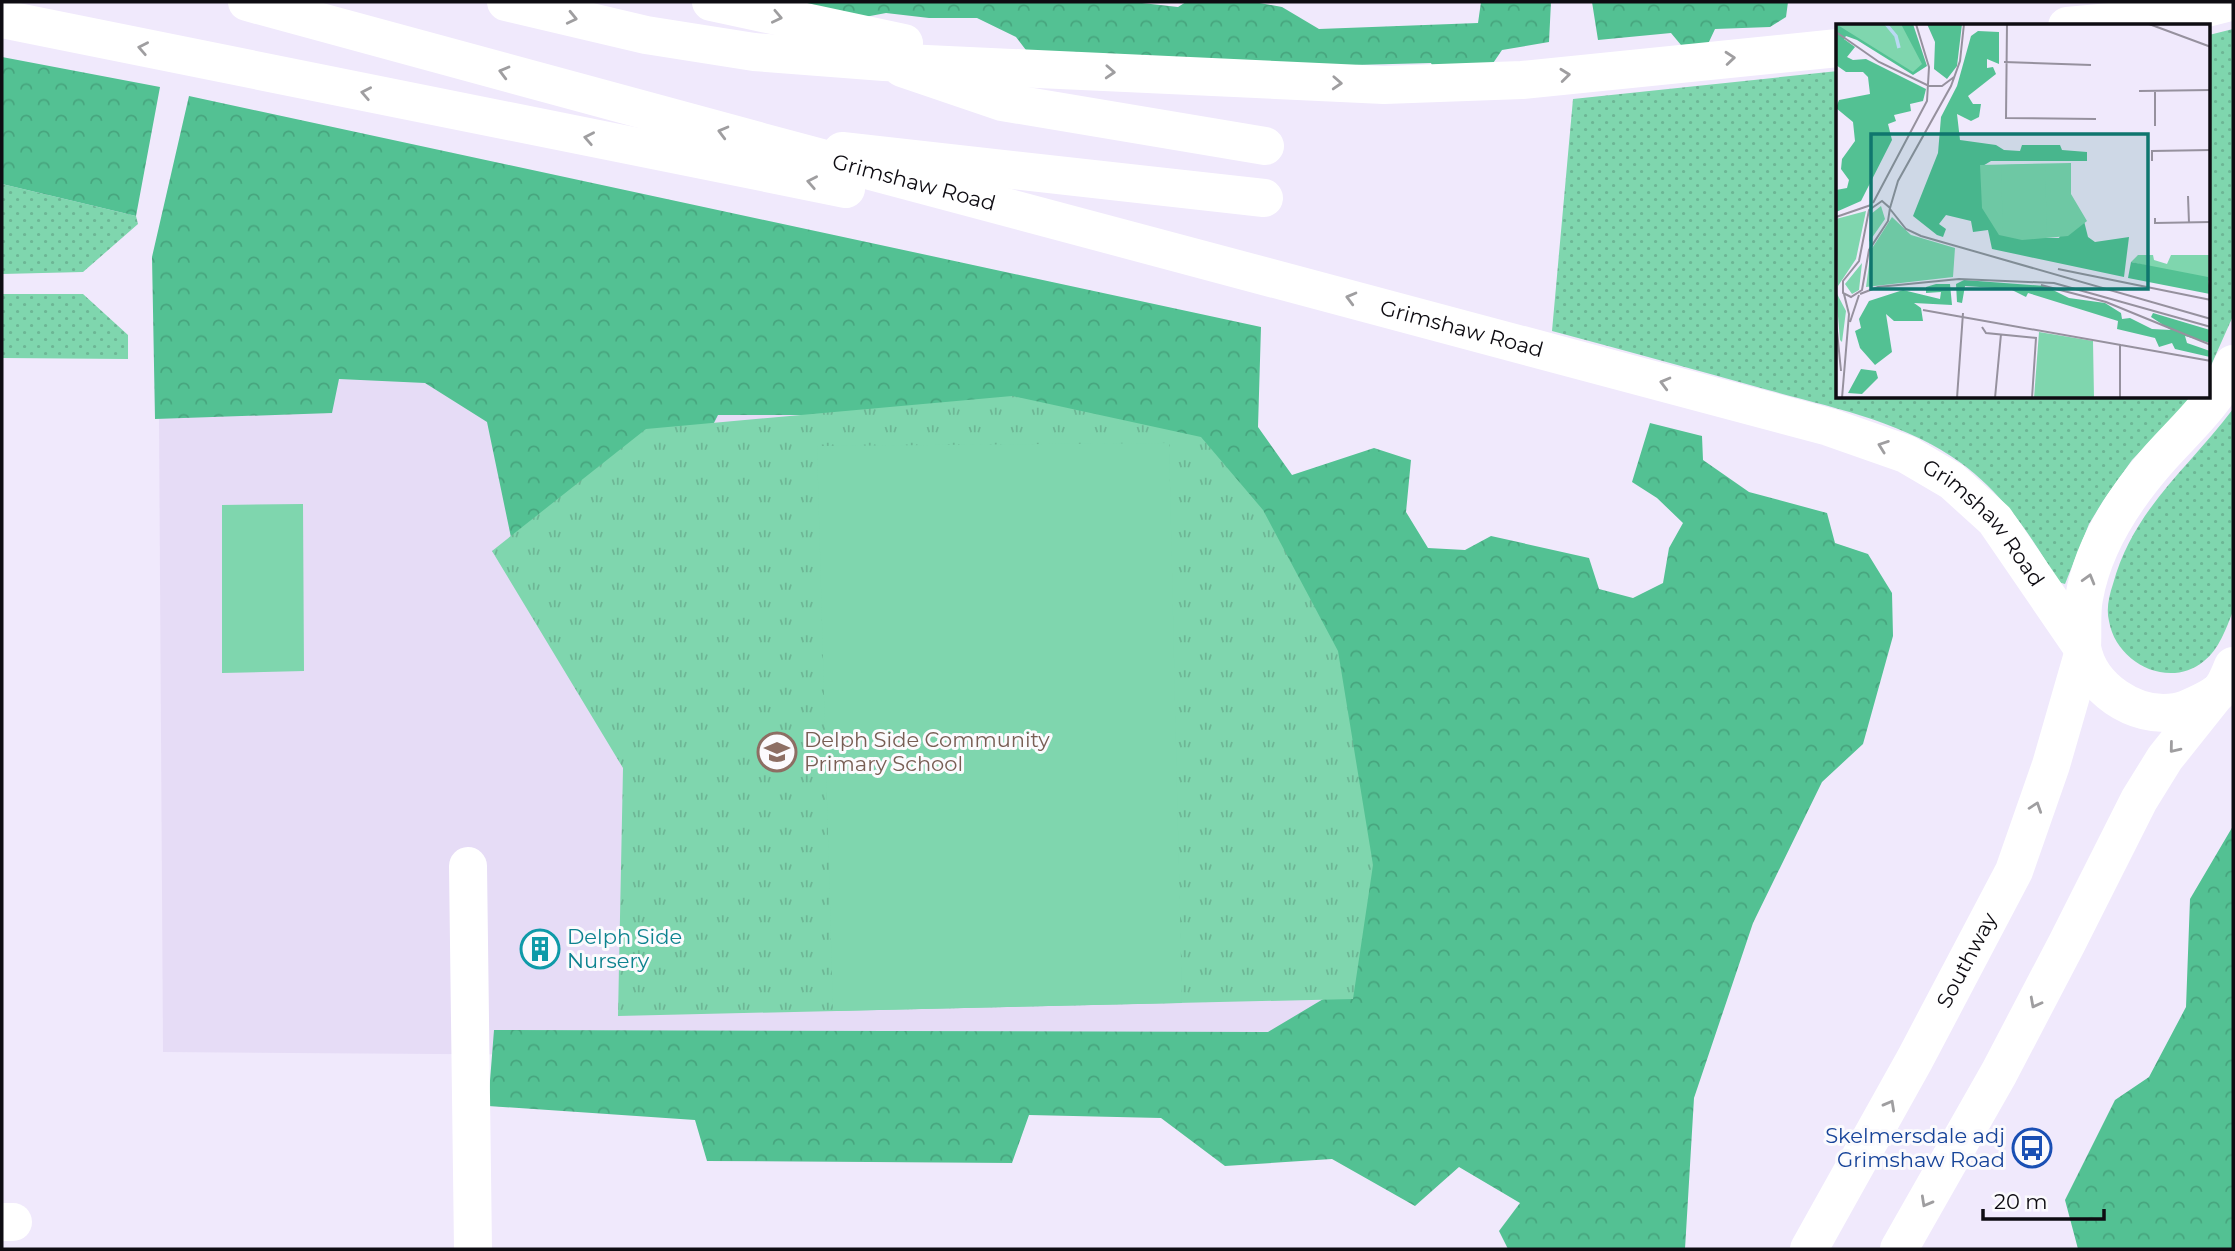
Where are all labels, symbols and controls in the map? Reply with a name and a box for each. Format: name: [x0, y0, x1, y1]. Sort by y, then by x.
one-way arrow: [771, 8, 783, 23]
one-way arrow: [566, 10, 578, 24]
inset map: [1836, 24, 2210, 399]
one-way arrow: [137, 42, 149, 57]
one-way arrow: [1724, 51, 1736, 66]
one-way arrow: [1105, 65, 1116, 80]
one-way arrow: [498, 66, 510, 80]
one-way arrow: [1559, 68, 1570, 83]
one-way arrow: [1332, 75, 1343, 90]
one-way arrow: [360, 86, 372, 101]
one-way arrow: [718, 126, 730, 140]
one-way arrow: [583, 131, 595, 146]
street label: Grimshaw Road: [830, 148, 998, 216]
one-way arrow: [806, 176, 818, 191]
one-way arrow: [1345, 292, 1357, 306]
street label: Grimshaw Road: [1378, 295, 1546, 362]
one-way arrow: [1659, 376, 1671, 391]
one-way arrow: [1878, 440, 1890, 454]
street label: Grimshaw Road: [1918, 454, 2050, 591]
one-way arrow: [2081, 573, 2096, 585]
place label: Delph Side Community Primary School: [804, 727, 1050, 776]
school or university icon: Delph Side Community Primary School: [756, 731, 798, 773]
one-way arrow: [2169, 740, 2182, 752]
one-way arrow: [2028, 801, 2042, 813]
street label: Southway: [1931, 908, 2002, 1012]
place label: Delph Side Nursery: [567, 924, 682, 973]
building icon: Delph Side Nursery: [519, 928, 561, 970]
one-way arrow: [2030, 996, 2044, 1008]
one-way arrow: [1882, 1099, 1895, 1112]
place label: Skelmersdale adj Grimshaw Road: [1825, 1123, 2005, 1172]
bus stop icon: Skelmersdale adj Grimshaw Road: [2011, 1127, 2053, 1169]
scale bar: [1983, 1178, 2104, 1222]
text: 20 m: [1994, 1189, 2048, 1214]
one-way arrow: [1921, 1195, 1934, 1208]

